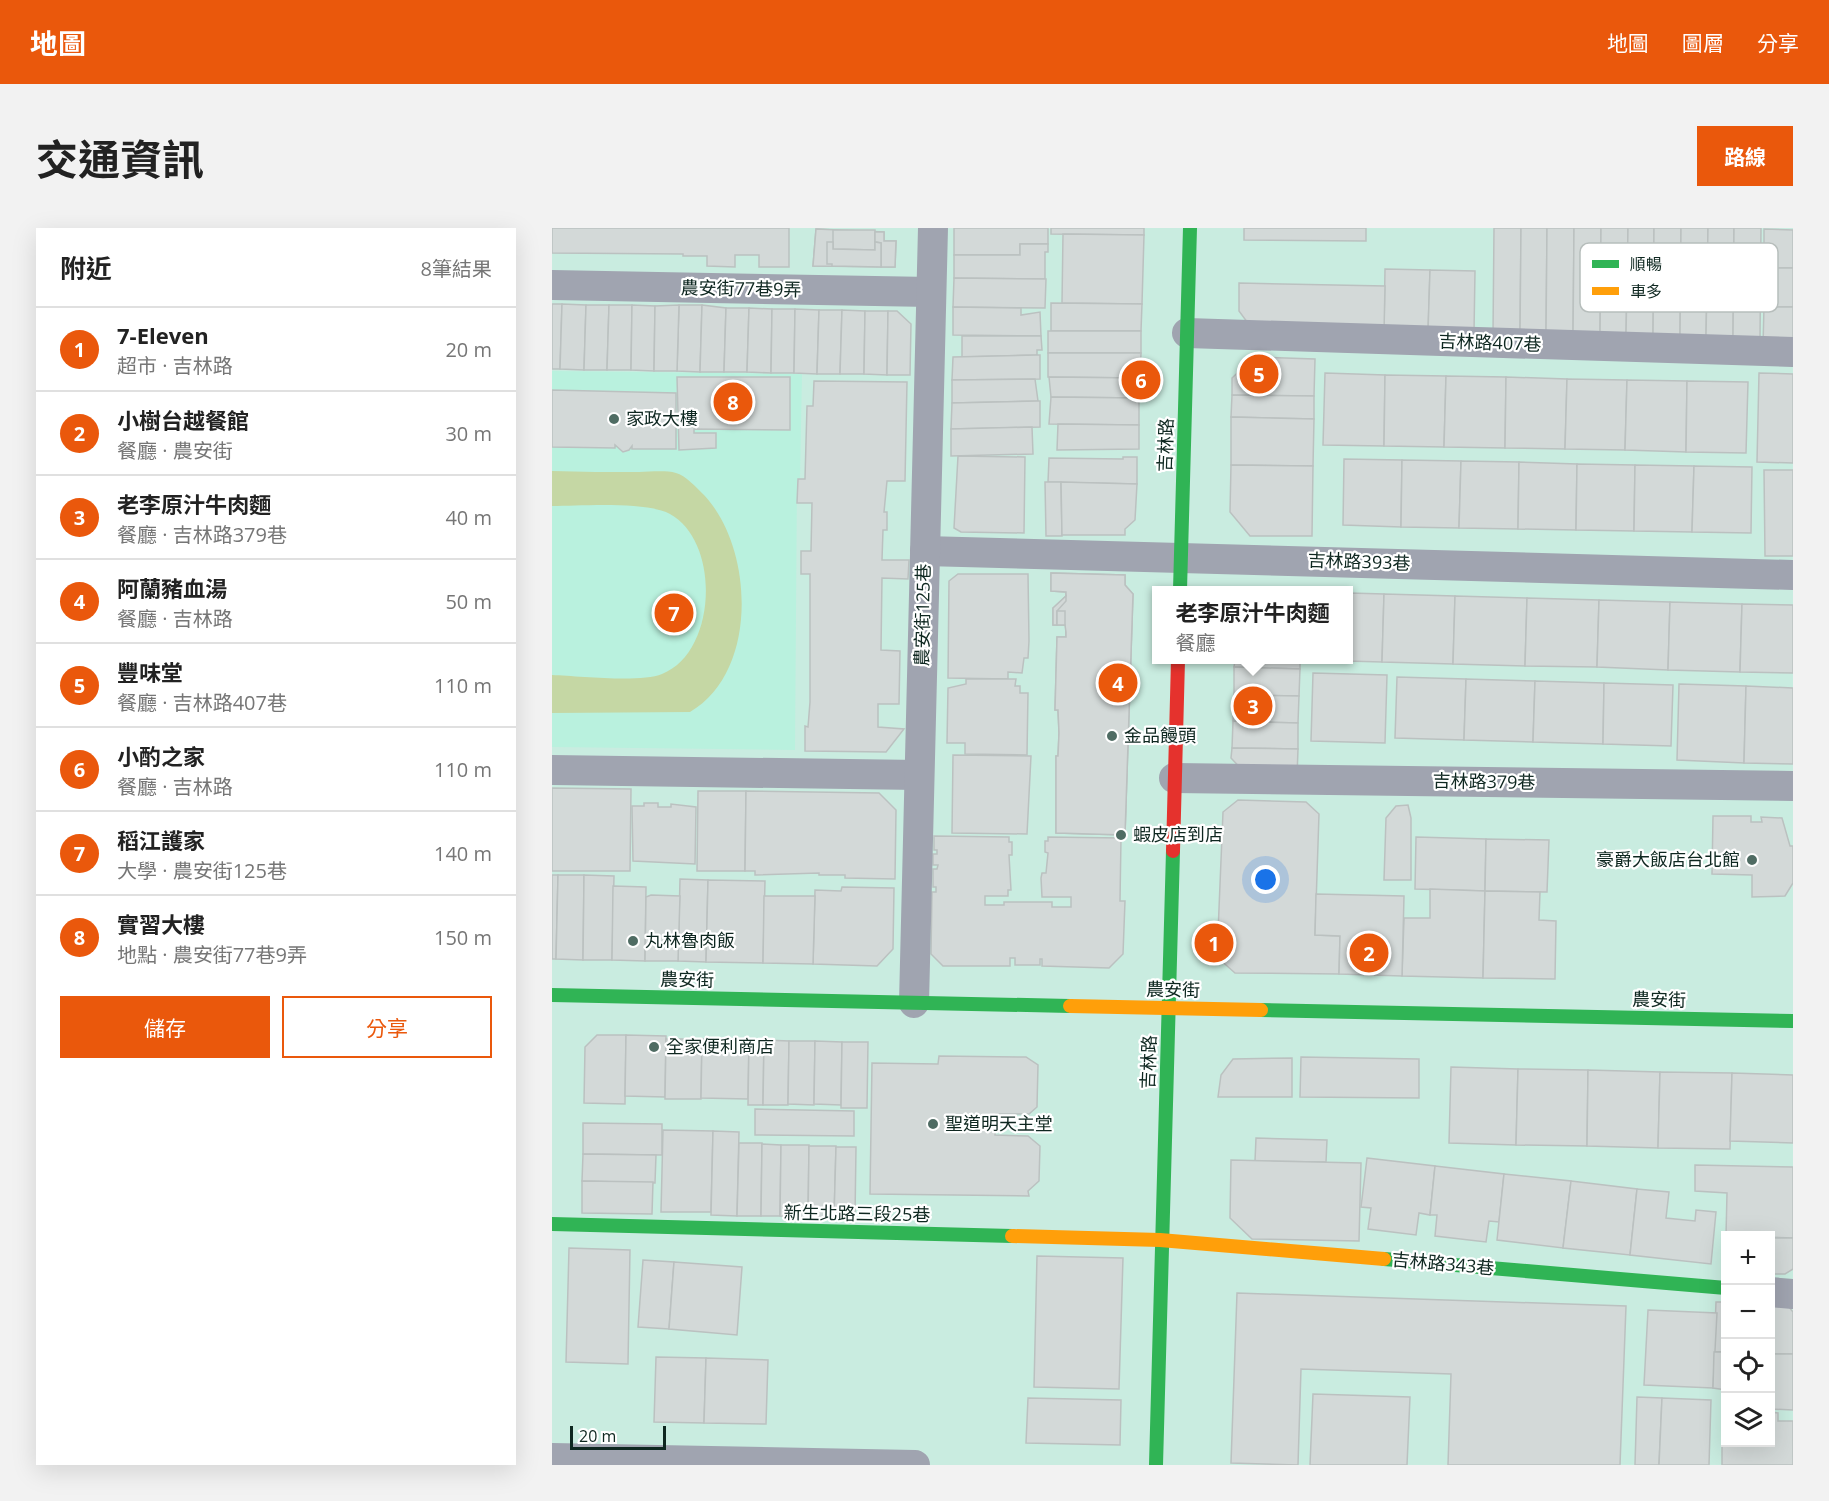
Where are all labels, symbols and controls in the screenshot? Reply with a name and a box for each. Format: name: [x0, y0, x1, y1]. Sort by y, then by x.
text: 地圖: [30, 24, 86, 62]
text: 地圖: [1607, 29, 1649, 57]
text: 圖層: [1682, 29, 1724, 57]
text: 分享: [1757, 29, 1799, 57]
button: 路線: [1697, 126, 1793, 186]
text: 交通資訊: [36, 130, 204, 187]
legend: [1580, 243, 1778, 312]
text: 附近: [60, 250, 112, 286]
text: 順暢: [1630, 253, 1662, 275]
text: 8筆結果: [421, 255, 492, 282]
street label: 農安街77巷9弄: [680, 275, 802, 301]
text: 車多: [1630, 280, 1662, 302]
text: 7-Eleven: [117, 320, 209, 350]
street label: 吉林路407巷: [1438, 328, 1542, 356]
text: 1: [74, 336, 85, 363]
text: 20 m: [445, 336, 492, 363]
text: 超市 · 吉林路: [117, 352, 233, 379]
pin: 5: [1240, 352, 1278, 396]
pin: 6: [1122, 358, 1160, 402]
pin: 8: [714, 380, 753, 424]
text: 小樹台越餐館: [117, 405, 249, 435]
place label: 家政大樓: [626, 406, 698, 430]
marker: 家政大樓: [607, 412, 621, 426]
street label: 吉林路: [1152, 418, 1178, 472]
text: 2: [74, 420, 85, 447]
text: 30 m: [445, 420, 492, 447]
text: 餐廳 · 農安街: [117, 437, 233, 464]
text: 老李原汁牛肉麵: [117, 489, 271, 519]
text: 3: [74, 504, 85, 531]
text: 40 m: [445, 504, 492, 531]
text: 餐廳 · 吉林路379巷: [117, 521, 287, 548]
street label: 吉林路393巷: [1307, 547, 1411, 575]
street label: 農安街125巷: [909, 563, 935, 667]
text: 阿蘭豬血湯: [117, 573, 227, 603]
popup: [1152, 586, 1353, 664]
text: 4: [74, 588, 85, 615]
text: 50 m: [445, 588, 492, 615]
pin: 7: [654, 590, 694, 636]
text: 老李原汁牛肉麵: [1175, 597, 1330, 627]
text: 餐廳 · 吉林路: [117, 605, 233, 632]
text: 餐廳: [1175, 629, 1215, 656]
text: 豐味堂: [117, 657, 183, 687]
pin: 4: [1098, 660, 1138, 706]
text: 5: [74, 672, 85, 699]
text: 110 m: [434, 672, 492, 699]
pin: 3: [1234, 684, 1272, 728]
text: 餐廳 · 吉林路407巷: [117, 689, 287, 716]
place label: 金品饅頭: [1124, 723, 1196, 747]
marker: 金品饅頭: [1105, 729, 1119, 743]
text: 小酌之家: [117, 741, 205, 771]
text: 6: [74, 756, 85, 783]
text: 110 m: [434, 756, 492, 783]
street label: 吉林路379巷: [1432, 768, 1536, 794]
text: 餐廳 · 吉林路: [117, 773, 233, 800]
place label: 蝦皮店到店: [1133, 822, 1223, 846]
text: 稻江護家: [117, 825, 205, 855]
marker: 蝦皮店到店: [1114, 828, 1128, 842]
text: 7: [74, 840, 85, 867]
text: 140 m: [434, 840, 492, 867]
place label: 豪爵大飯店台北館: [1596, 847, 1740, 871]
marker: 豪爵大飯店台北館: [1745, 853, 1759, 867]
text: 大學 · 農安街125巷: [117, 857, 287, 884]
your location: [1251, 865, 1280, 894]
text: 實習大樓: [117, 909, 205, 939]
pin: 1: [1194, 920, 1234, 966]
text: 8: [74, 924, 85, 951]
text: 150 m: [434, 924, 492, 951]
place label: 丸林魯肉飯: [645, 928, 735, 952]
pin: 2: [1350, 930, 1388, 976]
marker: 丸林魯肉飯: [626, 934, 640, 948]
text: 地點 · 農安街77巷9弄: [117, 941, 307, 968]
street label: 農安街: [660, 967, 714, 991]
street label: 農安街: [1146, 977, 1200, 1001]
street label: 農安街: [1632, 987, 1686, 1011]
button: 儲存: [60, 996, 270, 1058]
button: 分享: [282, 996, 492, 1058]
place label: 全家便利商店: [666, 1034, 774, 1058]
street label: 吉林路: [1135, 1035, 1161, 1089]
marker: 全家便利商店: [647, 1040, 661, 1054]
place label: 聖道明天主堂: [945, 1111, 1053, 1135]
marker: 聖道明天主堂: [926, 1117, 940, 1131]
street label: 新生北路三段25巷: [784, 1200, 931, 1226]
map controls: [1721, 1231, 1775, 1447]
button: +: [1721, 1231, 1775, 1285]
street label: 吉林路343巷: [1391, 1247, 1495, 1279]
button: −: [1721, 1285, 1775, 1339]
button: locate: [1721, 1339, 1775, 1393]
button: layers: [1721, 1393, 1775, 1447]
scale bar: [570, 1423, 666, 1450]
text: 20 m: [579, 1425, 616, 1447]

